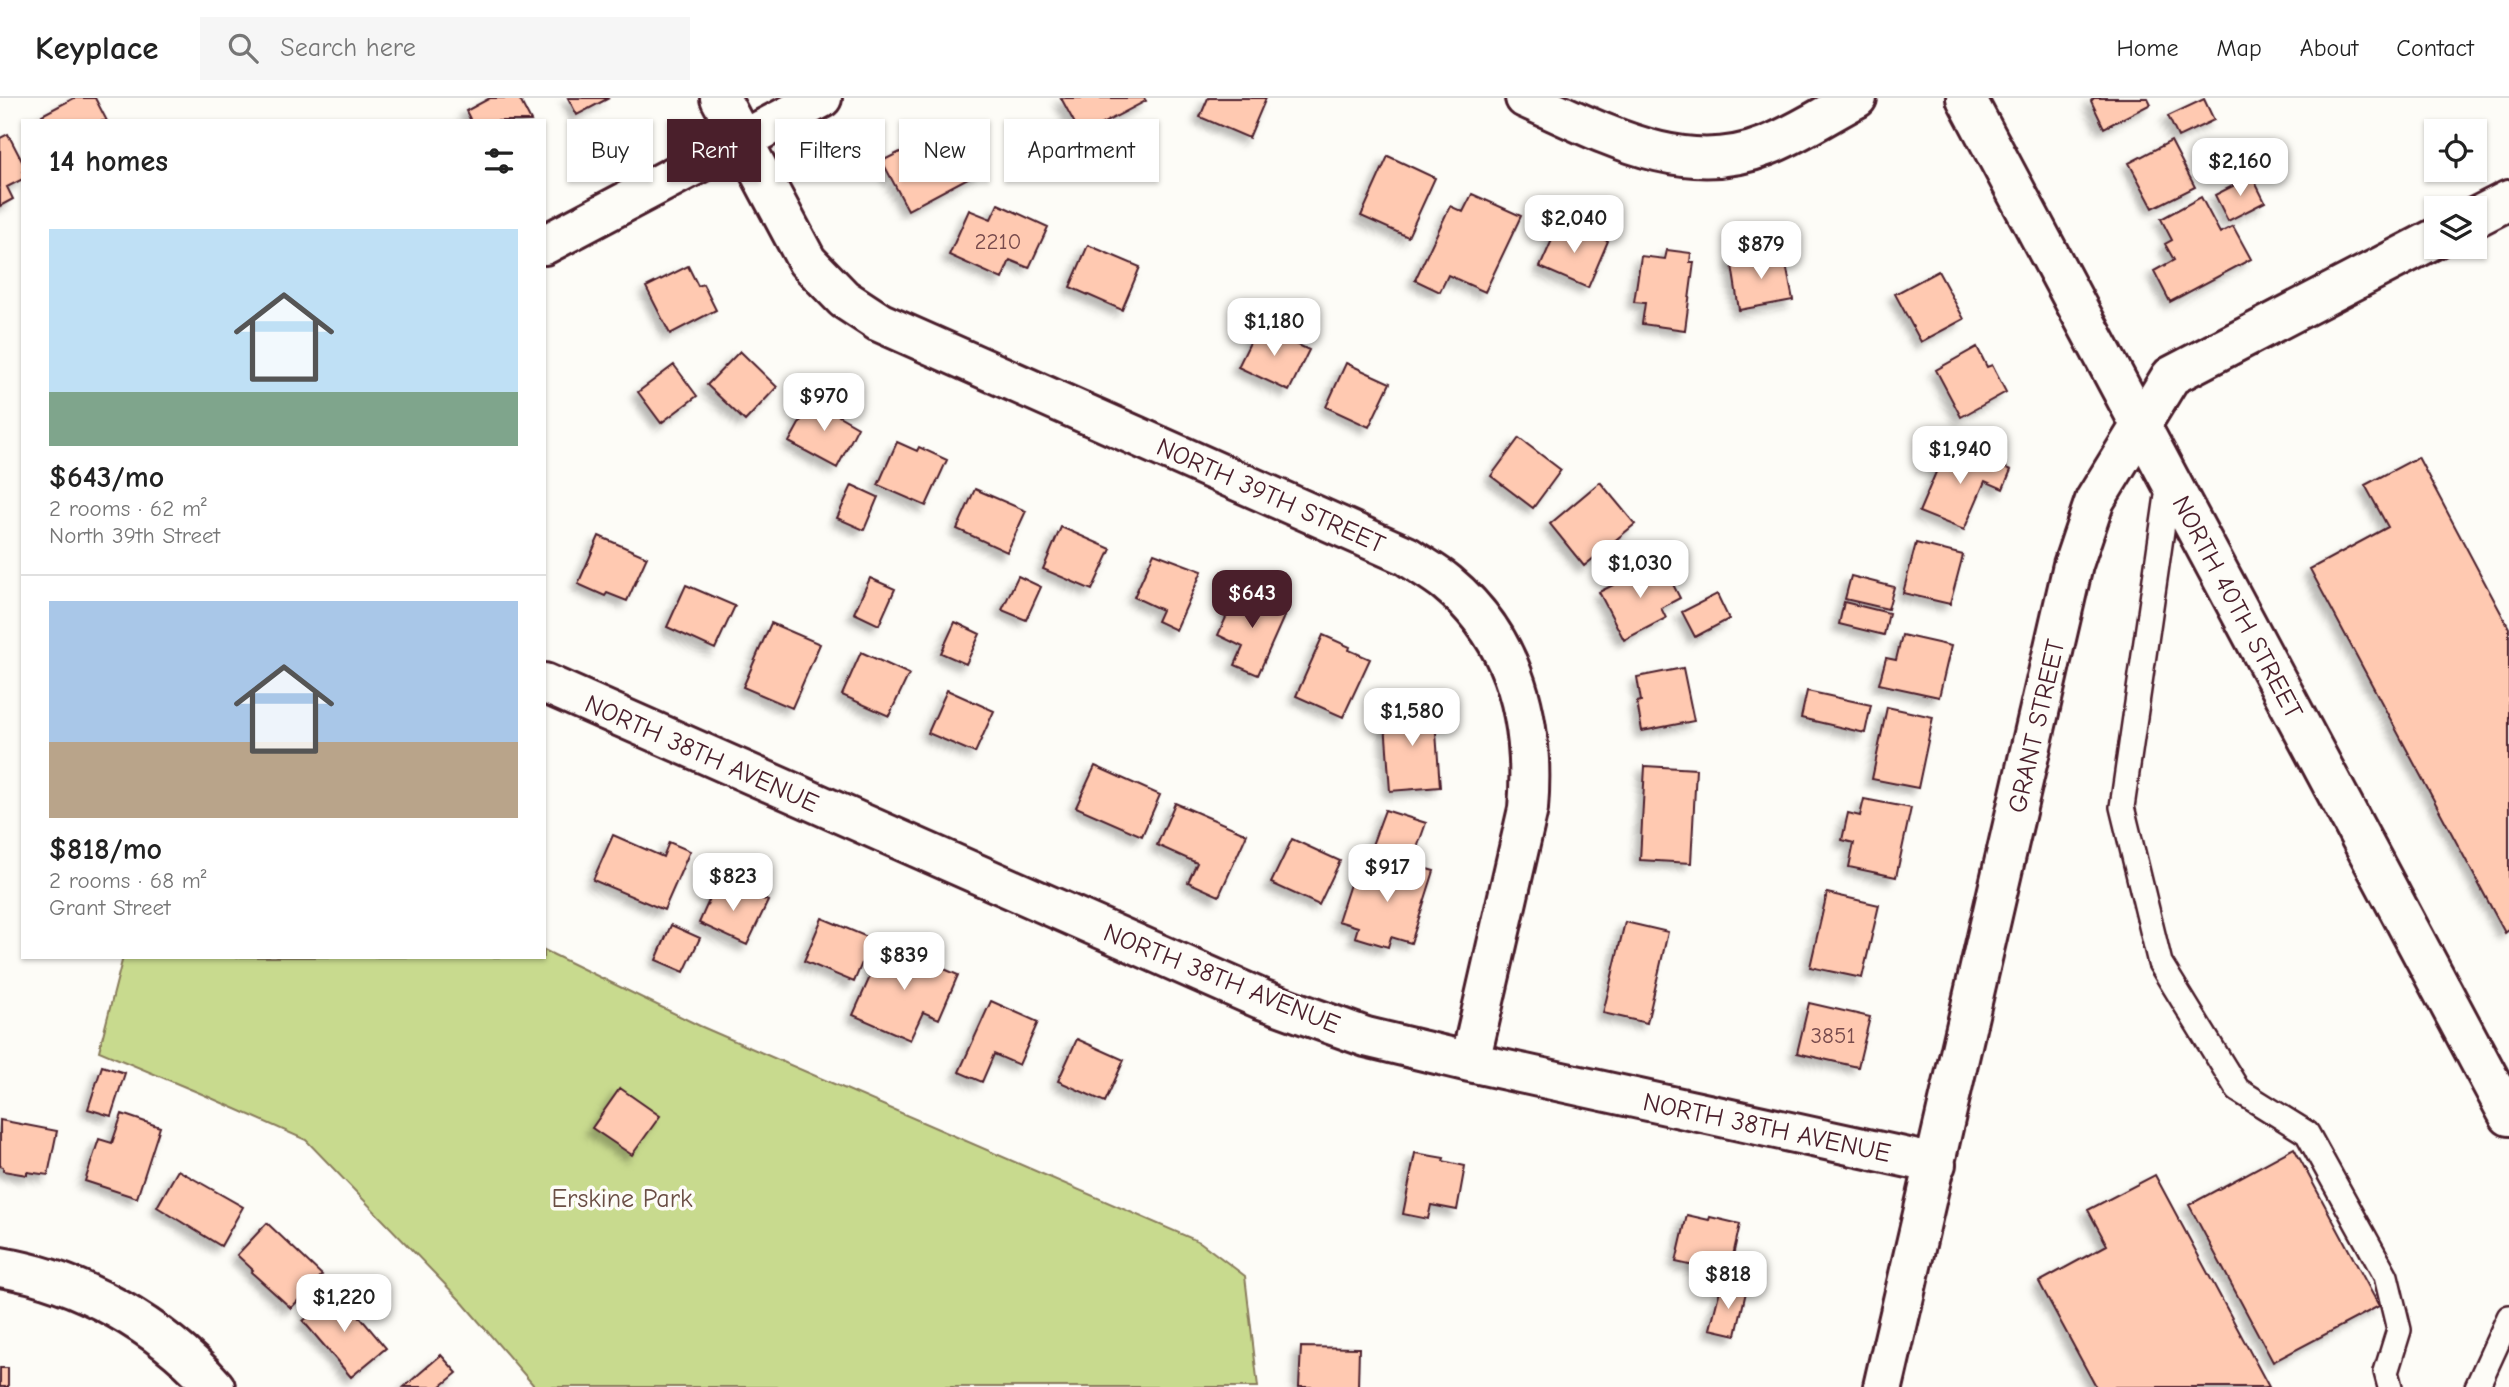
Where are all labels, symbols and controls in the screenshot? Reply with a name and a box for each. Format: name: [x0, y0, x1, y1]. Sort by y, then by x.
search box: [200, 17, 690, 80]
text: Keyplace: [35, 29, 158, 67]
icon: search: [224, 29, 262, 67]
text: Search here: [280, 33, 416, 63]
text: Home: [2117, 34, 2178, 62]
text: Map: [2216, 34, 2262, 62]
text: About: [2300, 34, 2358, 62]
text: Contact: [2396, 34, 2474, 62]
chip: Buy: [567, 119, 653, 182]
chip: Rent: [667, 119, 761, 182]
chip: Filters: [775, 119, 885, 182]
chip: New: [899, 119, 990, 182]
chip: Apartment: [1004, 119, 1159, 182]
map controls: [2424, 119, 2487, 259]
button: locate: [2424, 119, 2487, 182]
pin: $2,160: [2183, 139, 2297, 198]
icon: filters: [480, 142, 518, 180]
text: 14 homes: [49, 144, 168, 179]
text: $2,160: [2208, 147, 2272, 174]
pin: $2,040: [1517, 195, 1631, 255]
button: layers: [2424, 196, 2487, 259]
text: $2,040: [1541, 204, 1607, 231]
pin: $879: [1720, 222, 1802, 281]
house number: 2210: [974, 228, 1022, 255]
text: $879: [1737, 230, 1785, 257]
icon: home: [221, 274, 347, 400]
pin: $1,180: [1217, 299, 1331, 358]
text: $1,180: [1243, 307, 1305, 334]
pin: $970: [783, 374, 865, 433]
text: $970: [799, 382, 849, 409]
pin: $1,940: [1903, 426, 2017, 486]
street label: NORTH 39TH STREET: [1152, 432, 1390, 560]
text: $1,940: [1928, 435, 1992, 462]
text: $643/mo: [49, 460, 164, 495]
street label: NORTH 40TH STREET: [2166, 491, 2309, 724]
text: 2 rooms · 62 m²: [49, 495, 207, 522]
text: North 39th Street: [49, 522, 220, 549]
pin: $1,030: [1583, 540, 1697, 600]
text: $1,030: [1608, 549, 1672, 576]
pin: $643: [1211, 570, 1293, 630]
text: $643: [1228, 579, 1276, 606]
street label: GRANT STREET: [2002, 636, 2072, 816]
icon: home: [221, 646, 347, 772]
pin: $1,580: [1355, 688, 1469, 748]
street label: NORTH 38TH AVENUE: [580, 689, 823, 819]
text: $1,580: [1380, 697, 1444, 724]
text: $818/mo: [49, 832, 162, 867]
pin: $917: [1346, 844, 1428, 904]
text: $917: [1364, 853, 1410, 880]
pin: $823: [692, 854, 774, 913]
text: $823: [709, 862, 757, 889]
text: 2 rooms · 68 m²: [49, 867, 207, 894]
text: Grant Street: [49, 894, 171, 921]
street label: NORTH 38TH AVENUE: [1099, 918, 1344, 1040]
pin: $839: [863, 932, 945, 992]
text: $839: [880, 941, 929, 968]
house number: 3851: [1810, 1022, 1856, 1049]
street label: NORTH 38TH AVENUE: [1640, 1087, 1893, 1169]
park label: Erskine Park: [551, 1184, 693, 1214]
pin: $818: [1687, 1252, 1769, 1311]
text: $818: [1705, 1260, 1751, 1287]
pin: $1,220: [287, 1274, 401, 1334]
text: $1,220: [312, 1283, 376, 1310]

